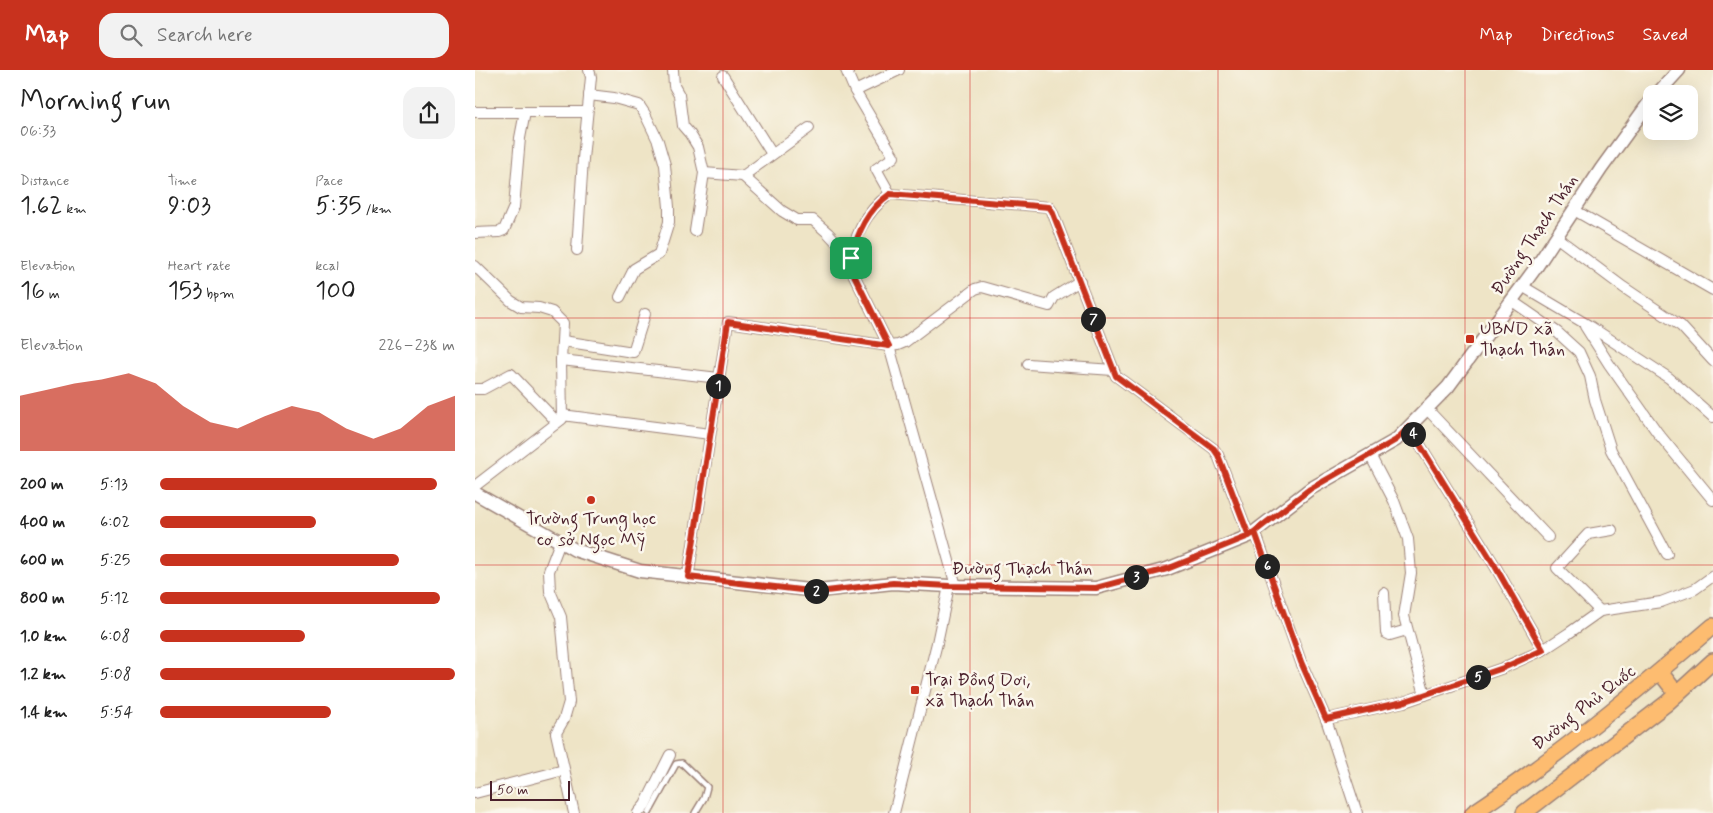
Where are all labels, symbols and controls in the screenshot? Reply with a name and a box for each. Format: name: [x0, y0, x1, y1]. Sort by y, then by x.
search box: [99, 13, 449, 58]
text: Map: [25, 20, 69, 51]
icon: search: [117, 21, 145, 49]
text: Search here: [157, 23, 253, 48]
text: Map: [1480, 23, 1513, 47]
text: Directions: [1541, 23, 1615, 47]
text: Saved: [1643, 23, 1688, 47]
text: Morning run: [20, 83, 171, 120]
map controls: [1643, 85, 1698, 140]
button: layers: [1643, 85, 1698, 140]
button: share: [403, 87, 455, 139]
text: 06:33: [20, 121, 56, 142]
street label: Đường Thạch Thán: [1486, 170, 1586, 301]
text: Distance: [20, 172, 69, 190]
text: Time: [168, 172, 197, 190]
text: Pace: [315, 172, 343, 190]
text: 1.62: [20, 190, 62, 223]
text: 9:03: [168, 190, 211, 223]
text: 5:35: [315, 190, 362, 223]
text: km: [62, 200, 87, 218]
text: /km: [362, 200, 392, 218]
pin: [830, 237, 872, 279]
icon: arrive: [837, 244, 865, 272]
text: Elevation: [20, 257, 75, 275]
text: Heart rate: [168, 257, 231, 275]
text: kcal: [315, 257, 339, 275]
text: 16: [20, 275, 45, 308]
text: 153: [168, 275, 202, 308]
text: 100: [315, 275, 356, 308]
text: m: [45, 285, 60, 303]
text: bpm: [202, 285, 234, 303]
pin: 7: [1081, 306, 1105, 332]
text: 7: [1089, 310, 1098, 328]
place label: UBND xã Thạch Thán: [1480, 317, 1565, 362]
marker: UBND xã Thạch Thán: [1464, 333, 1476, 345]
text: Elevation: [20, 335, 83, 356]
text: 226–238 m: [379, 335, 455, 356]
pin: 1: [705, 374, 731, 398]
text: 1: [715, 377, 722, 395]
pin: 4: [1401, 422, 1425, 446]
text: 4: [1409, 425, 1418, 443]
text: 200 m: [20, 474, 64, 495]
text: 5:13: [100, 474, 128, 495]
marker: Trường Trung học cơ sở Ngọc Mỹ: [585, 494, 597, 506]
place label: Trường Trung học cơ sở Ngọc Mỹ: [526, 507, 656, 554]
text: 400 m: [20, 512, 65, 533]
text: 6:02: [100, 512, 130, 533]
text: 600 m: [20, 550, 64, 571]
text: 5:25: [100, 550, 130, 571]
pin: 6: [1255, 554, 1279, 578]
street label: Đường Thạch Thán: [952, 557, 1092, 583]
text: 6: [1264, 557, 1271, 575]
pin: 3: [1123, 564, 1149, 590]
text: 3: [1133, 568, 1140, 586]
pin: 2: [803, 578, 829, 604]
text: 2: [813, 582, 820, 600]
text: 800 m: [20, 588, 65, 609]
text: 5:12: [100, 588, 129, 609]
text: 1.0 km: [20, 626, 67, 647]
text: 6:08: [100, 626, 130, 647]
street label: Đường Phủ Quốc: [1527, 660, 1642, 758]
text: 1.2 km: [20, 664, 66, 685]
text: 5:08: [100, 664, 132, 685]
pin: 5: [1465, 664, 1491, 690]
place label: Trại Đồng Dơi, xã Thạch Thán: [925, 668, 1034, 713]
text: 5: [1474, 668, 1483, 686]
marker: Trại Đồng Dơi, xã Thạch Thán: [909, 684, 921, 696]
text: 1.4 km: [20, 702, 67, 723]
text: 5:54: [100, 702, 133, 723]
scale bar: [490, 778, 570, 801]
text: 50 m: [497, 781, 528, 799]

